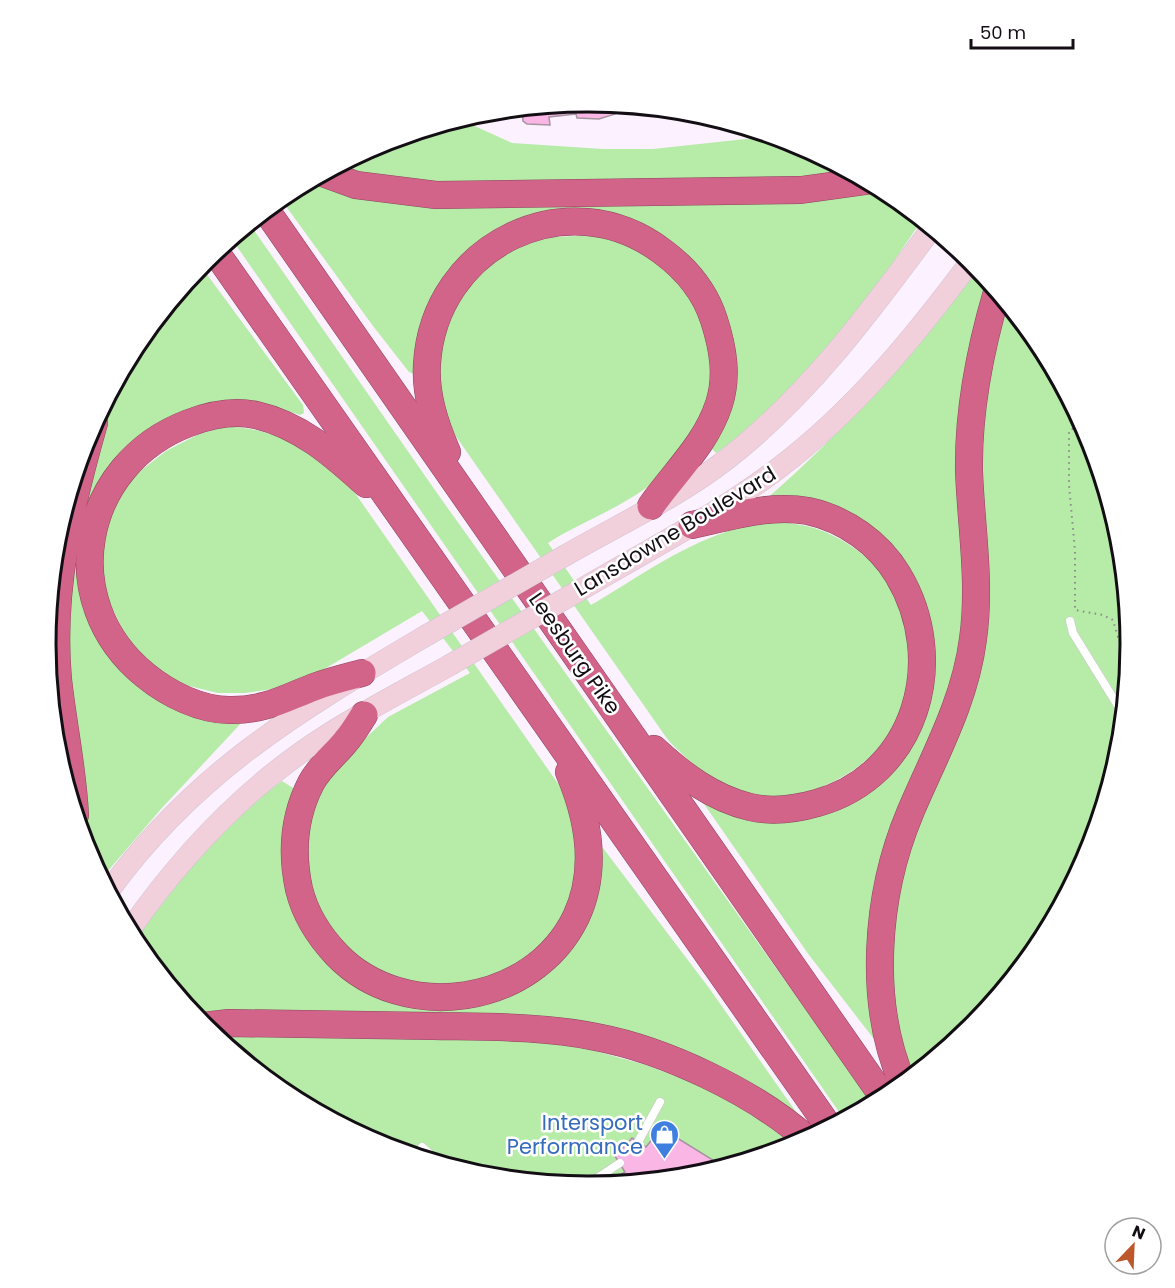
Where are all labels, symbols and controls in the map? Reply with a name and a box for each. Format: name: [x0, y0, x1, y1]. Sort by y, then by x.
scale bar: [971, 12, 1073, 50]
text: 50 m: [980, 20, 1026, 45]
street label: Lansdowne Boulevard: [569, 459, 781, 603]
street label: Leesburg Pike: [522, 586, 628, 720]
place label: Intersport Performance: [507, 1108, 643, 1161]
shop icon: Intersport Performance: [648, 1118, 680, 1160]
north arrow: [1103, 1216, 1163, 1276]
text: N: [1129, 1220, 1149, 1246]

